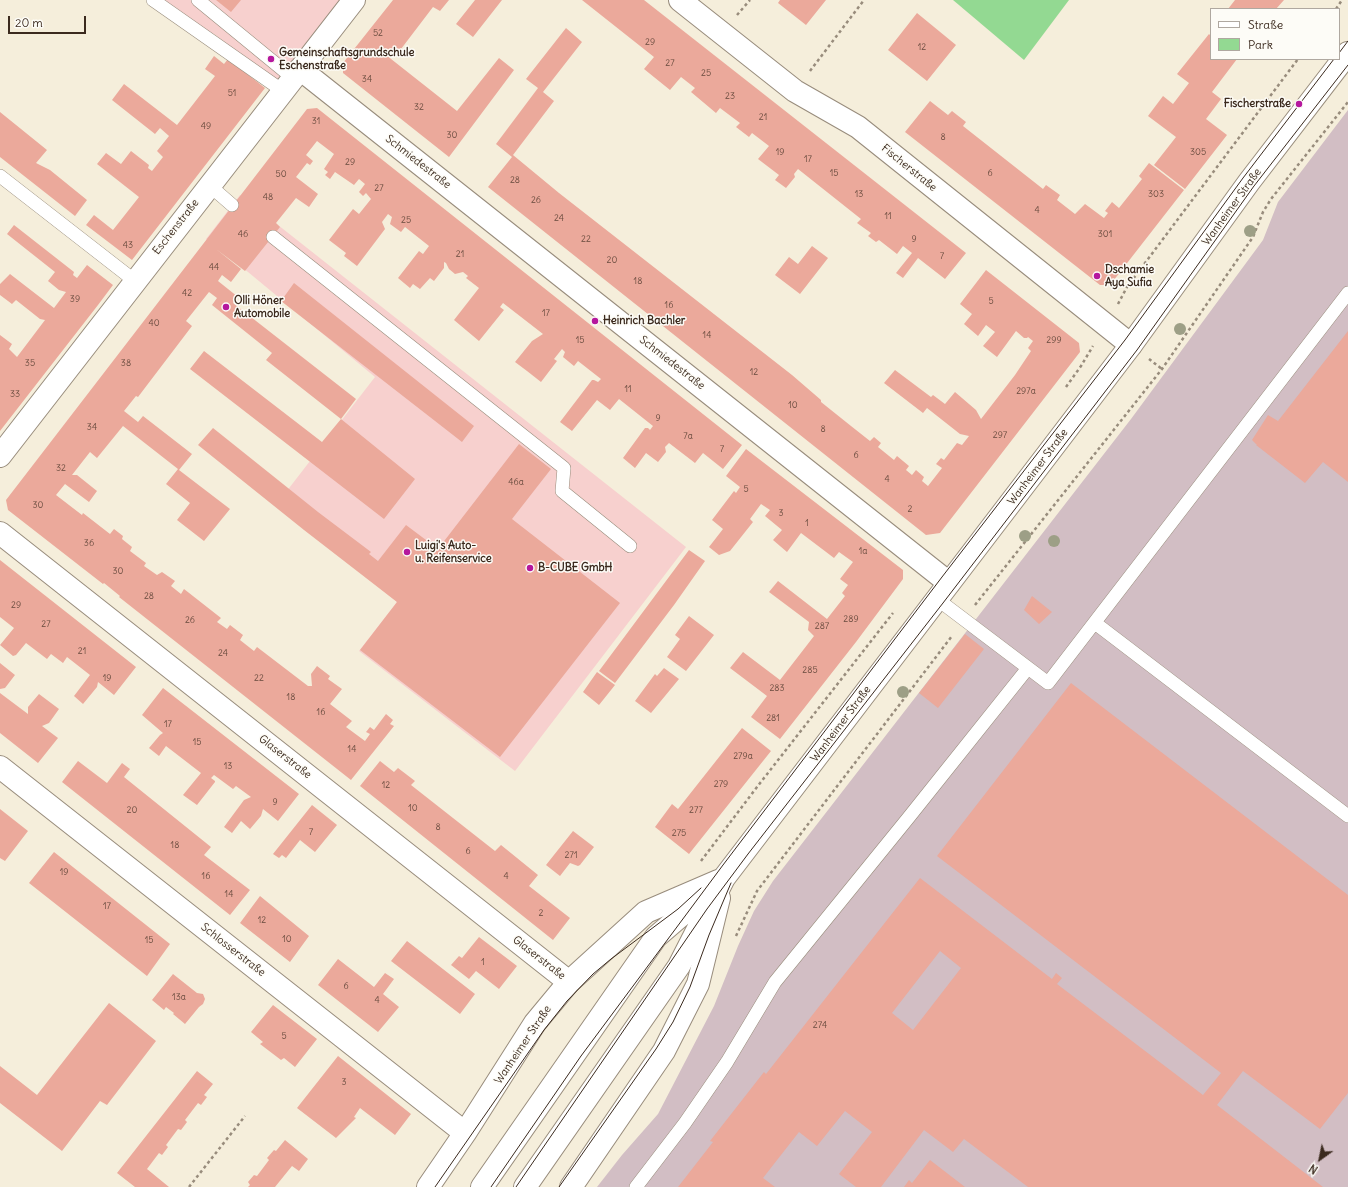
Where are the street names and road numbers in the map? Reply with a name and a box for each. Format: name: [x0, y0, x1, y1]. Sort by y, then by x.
street label: Schmiedestraße: [383, 132, 453, 192]
street label: Fischerstraße: [879, 142, 939, 194]
street label: Wanheimer Straße: [1200, 166, 1264, 248]
street label: Eschenstraße: [150, 197, 202, 257]
street label: Schmiedestraße: [637, 333, 707, 393]
street label: Wanheimer Straße: [1005, 426, 1071, 508]
street label: Wanheimer Straße: [808, 683, 874, 765]
street label: Glaserstraße: [256, 732, 314, 782]
street label: Schlosserstraße: [198, 921, 268, 979]
street label: Glaserstraße: [510, 933, 568, 983]
street label: Wanheimer Straße: [492, 1003, 554, 1087]

